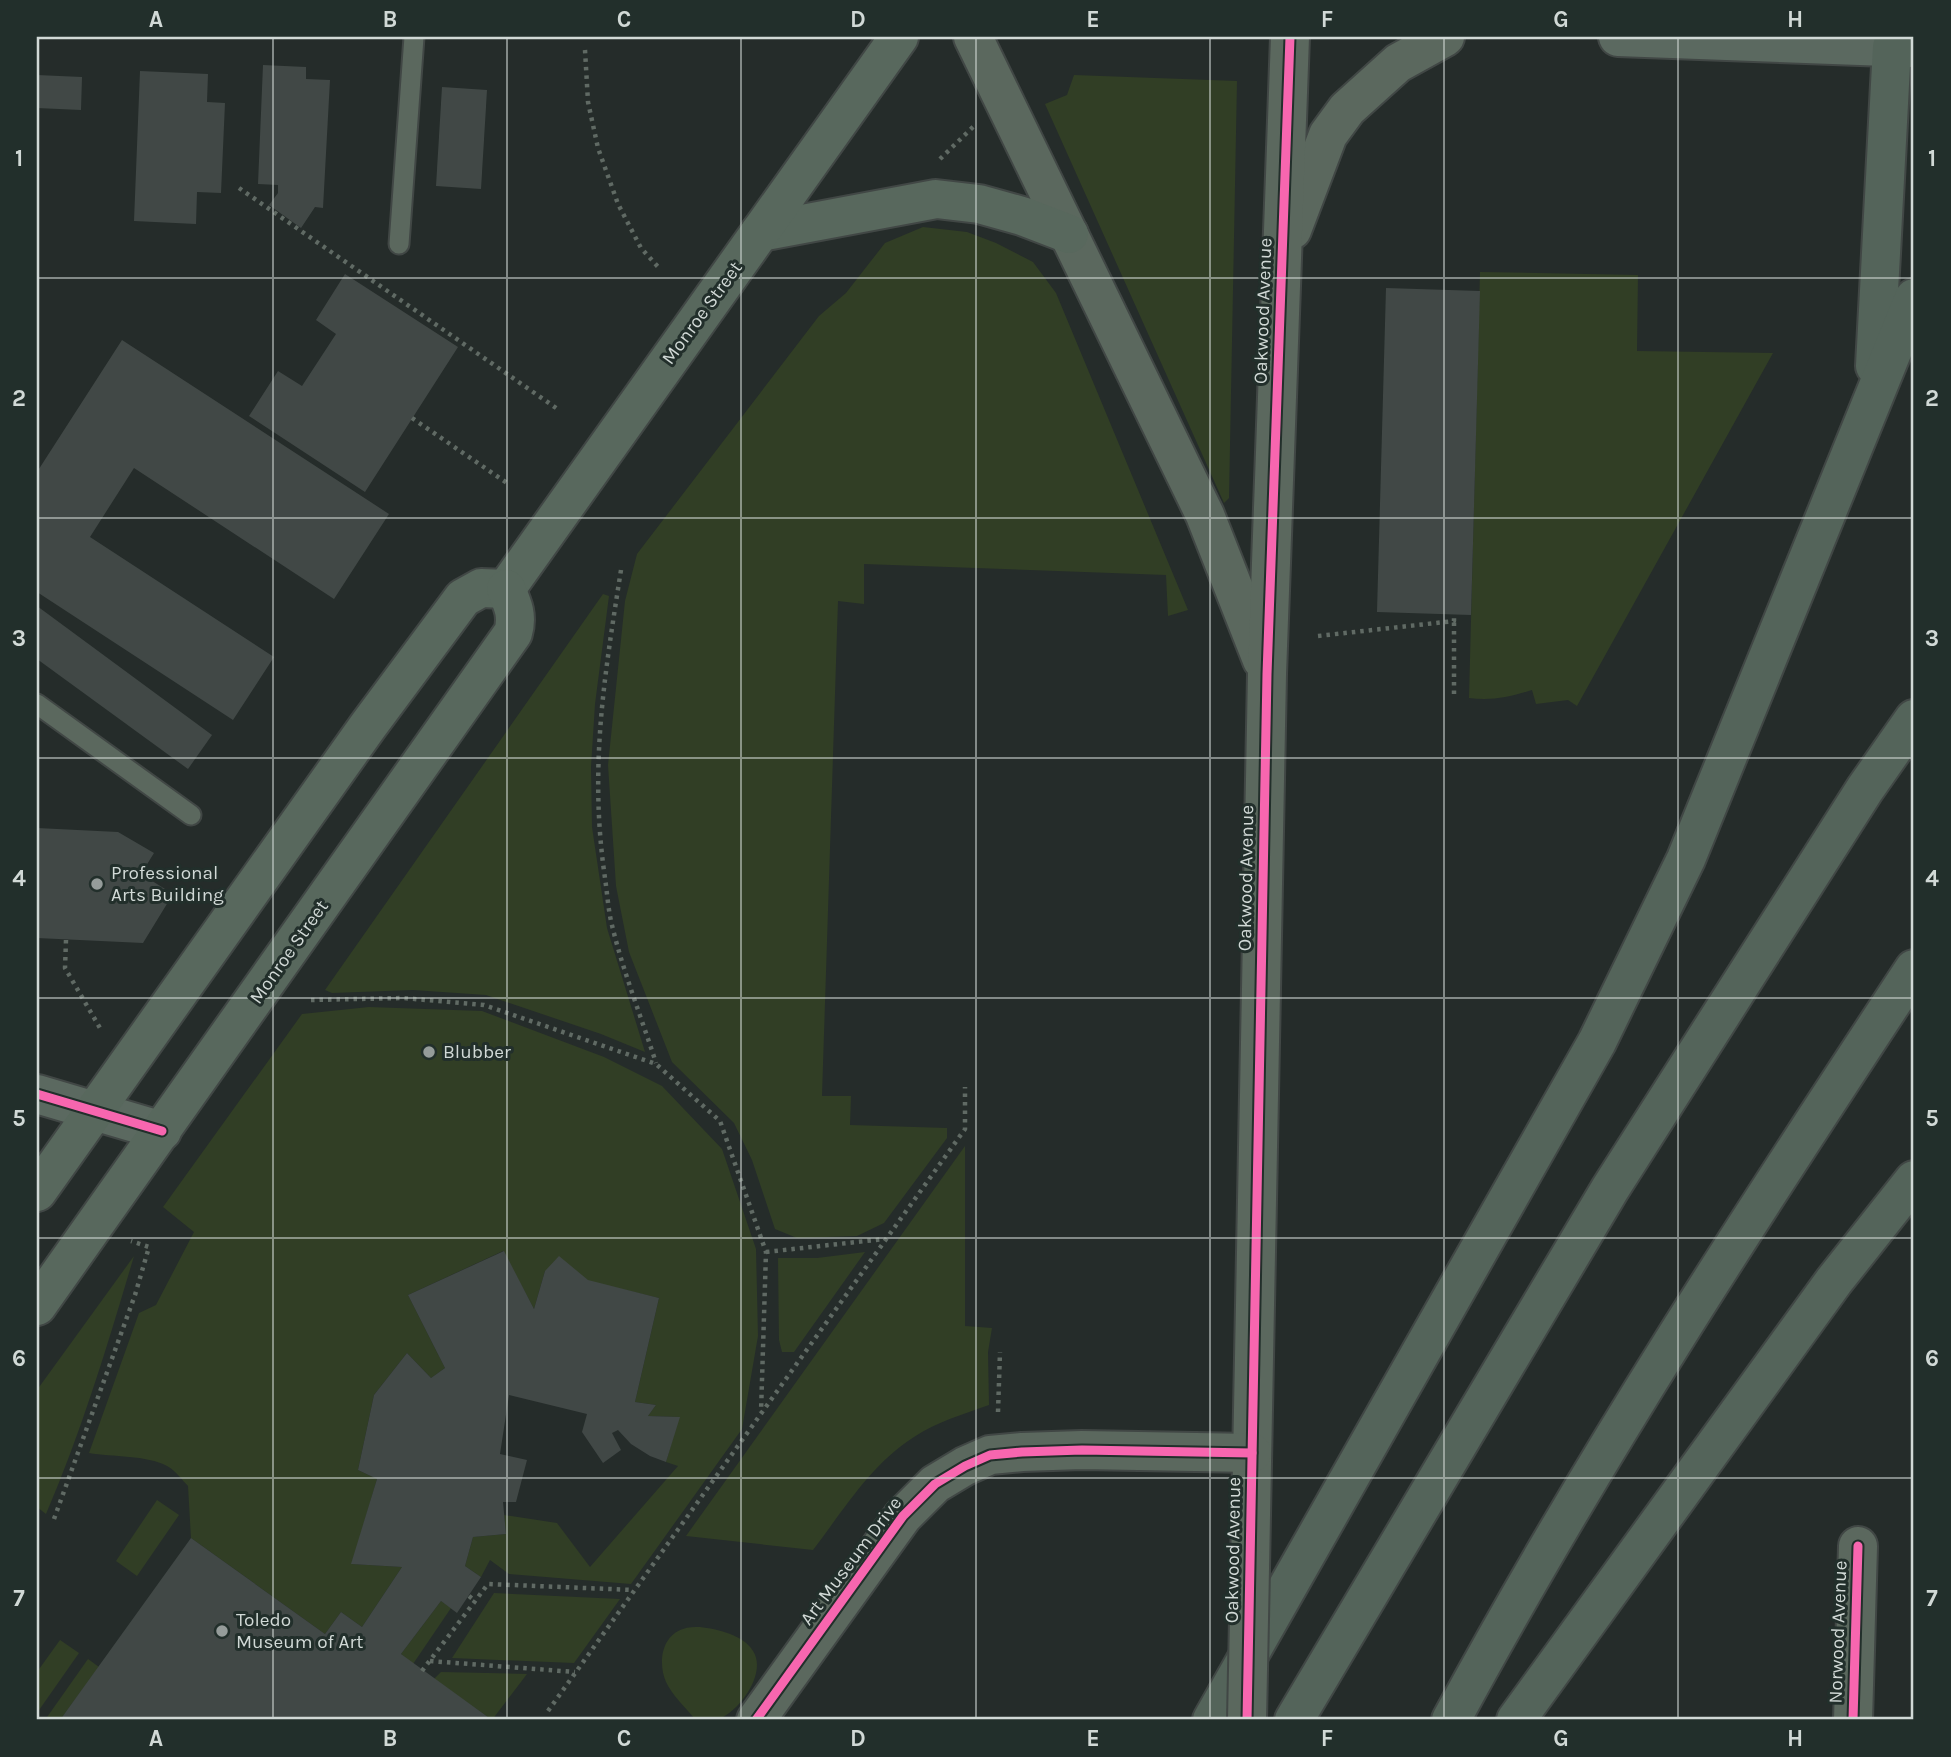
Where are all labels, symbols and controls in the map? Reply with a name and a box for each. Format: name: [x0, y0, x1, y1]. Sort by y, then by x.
text: A: [149, 6, 163, 33]
text: B: [383, 6, 397, 33]
text: C: [617, 6, 631, 33]
text: D: [850, 6, 866, 33]
text: E: [1086, 6, 1100, 33]
text: F: [1321, 6, 1333, 33]
text: G: [1553, 6, 1569, 33]
text: H: [1787, 6, 1803, 33]
text: 1: [15, 145, 23, 172]
text: 1: [1928, 145, 1936, 172]
street label: Oakwood Avenue: [1249, 238, 1277, 384]
street label: Monroe Street: [657, 257, 747, 369]
text: 2: [12, 385, 26, 412]
text: 2: [1925, 385, 1939, 412]
text: 3: [12, 625, 26, 652]
text: 3: [1925, 625, 1939, 652]
street label: Oakwood Avenue: [1234, 805, 1258, 951]
place label: Professional Arts Building: [111, 862, 224, 906]
text: 4: [12, 865, 26, 892]
text: 4: [1925, 865, 1939, 892]
marker: Professional Arts Building: [89, 876, 105, 892]
street label: Monroe Street: [245, 896, 333, 1008]
place label: Blubber: [443, 1041, 511, 1063]
marker: Blubber: [421, 1044, 437, 1060]
text: 5: [12, 1105, 26, 1132]
text: 5: [1925, 1105, 1939, 1132]
text: 6: [12, 1345, 26, 1372]
text: 6: [1925, 1345, 1939, 1372]
street label: Oakwood Avenue: [1221, 1477, 1245, 1623]
street label: Art Museum Drive: [796, 1493, 906, 1629]
street label: Norwood Avenue: [1825, 1560, 1851, 1704]
text: 7: [13, 1585, 25, 1612]
text: 7: [1926, 1585, 1938, 1612]
place label: Toledo Museum of Art: [236, 1609, 363, 1653]
marker: Toledo Museum of Art: [214, 1623, 230, 1639]
text: A: [149, 1725, 163, 1752]
text: B: [383, 1725, 397, 1752]
text: C: [617, 1725, 631, 1752]
text: D: [850, 1725, 866, 1752]
text: E: [1086, 1725, 1100, 1752]
text: F: [1321, 1725, 1333, 1752]
text: G: [1553, 1725, 1569, 1752]
text: H: [1787, 1725, 1803, 1752]

